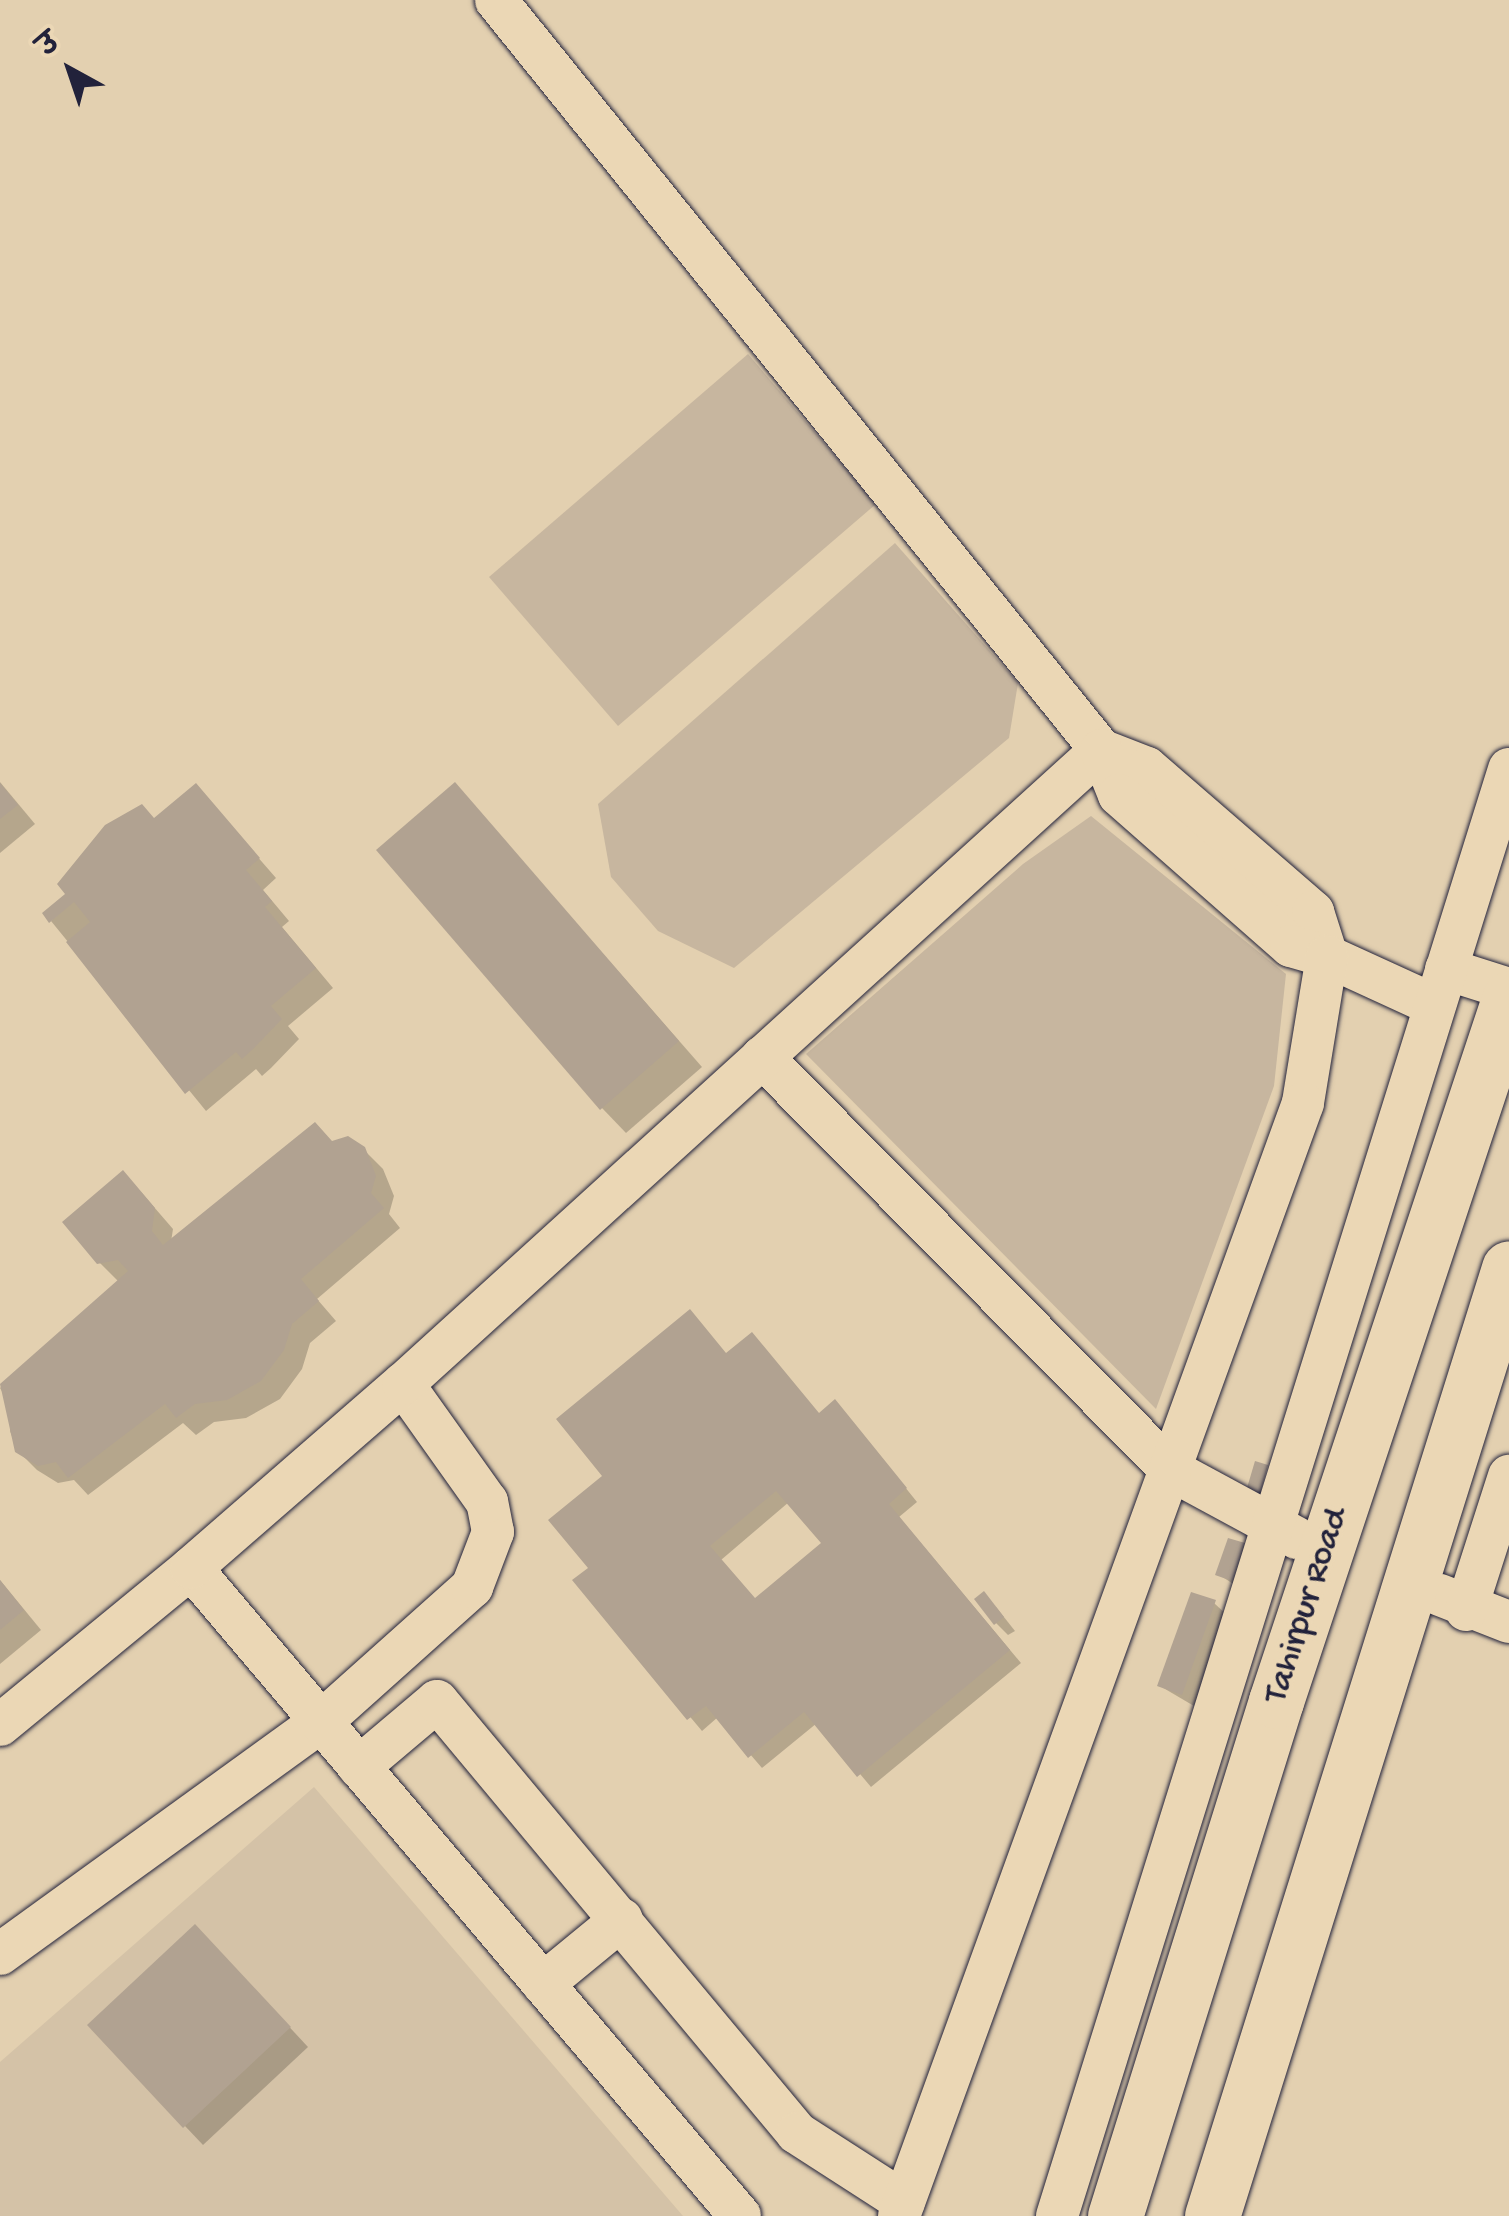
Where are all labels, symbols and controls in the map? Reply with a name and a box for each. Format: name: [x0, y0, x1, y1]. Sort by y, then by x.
north arrow: [20, 20, 120, 120]
text: उ: [33, 28, 68, 65]
street label: Tahirpur Road: [1257, 1503, 1359, 1709]

